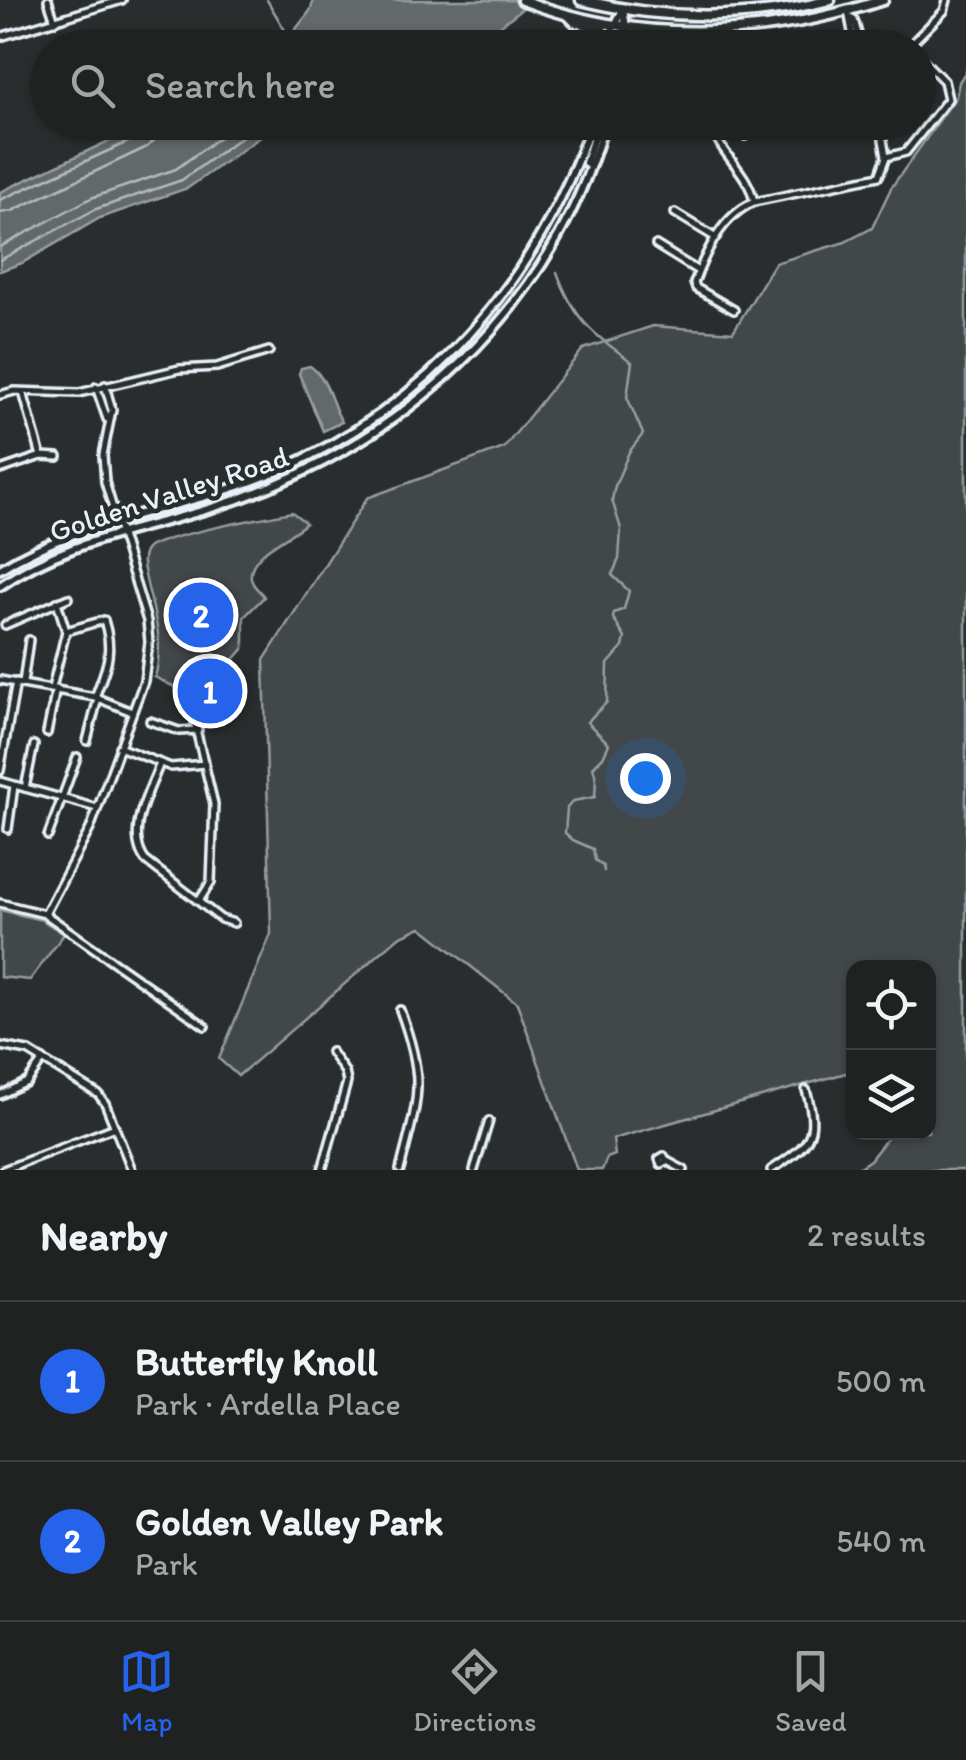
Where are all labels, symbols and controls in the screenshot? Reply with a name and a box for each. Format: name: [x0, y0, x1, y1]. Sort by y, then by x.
search box: [30, 30, 936, 140]
icon: search: [65, 58, 120, 113]
text: Search here: [145, 62, 336, 108]
street label: Golden Valley Road: [44, 437, 294, 550]
pin: 2: [168, 578, 234, 652]
pin: 1: [178, 654, 242, 728]
your location: [620, 753, 671, 804]
map controls: [846, 960, 936, 1140]
button: locate: [846, 960, 936, 1050]
button: layers: [846, 1050, 936, 1140]
text: Nearby: [40, 1210, 167, 1261]
text: 2 results: [807, 1216, 926, 1254]
text: Butterfly Knoll: [135, 1339, 378, 1385]
text: 1: [65, 1362, 80, 1400]
text: 500 m: [836, 1362, 926, 1400]
text: Park · Ardella Place: [135, 1385, 401, 1423]
text: Golden Valley Park: [135, 1499, 443, 1545]
text: 2: [64, 1522, 81, 1560]
text: 540 m: [836, 1522, 926, 1560]
text: Park: [135, 1545, 198, 1583]
tab: Map: [119, 1644, 174, 1738]
tab: Directions: [413, 1644, 536, 1738]
tab: Saved: [775, 1644, 847, 1738]

